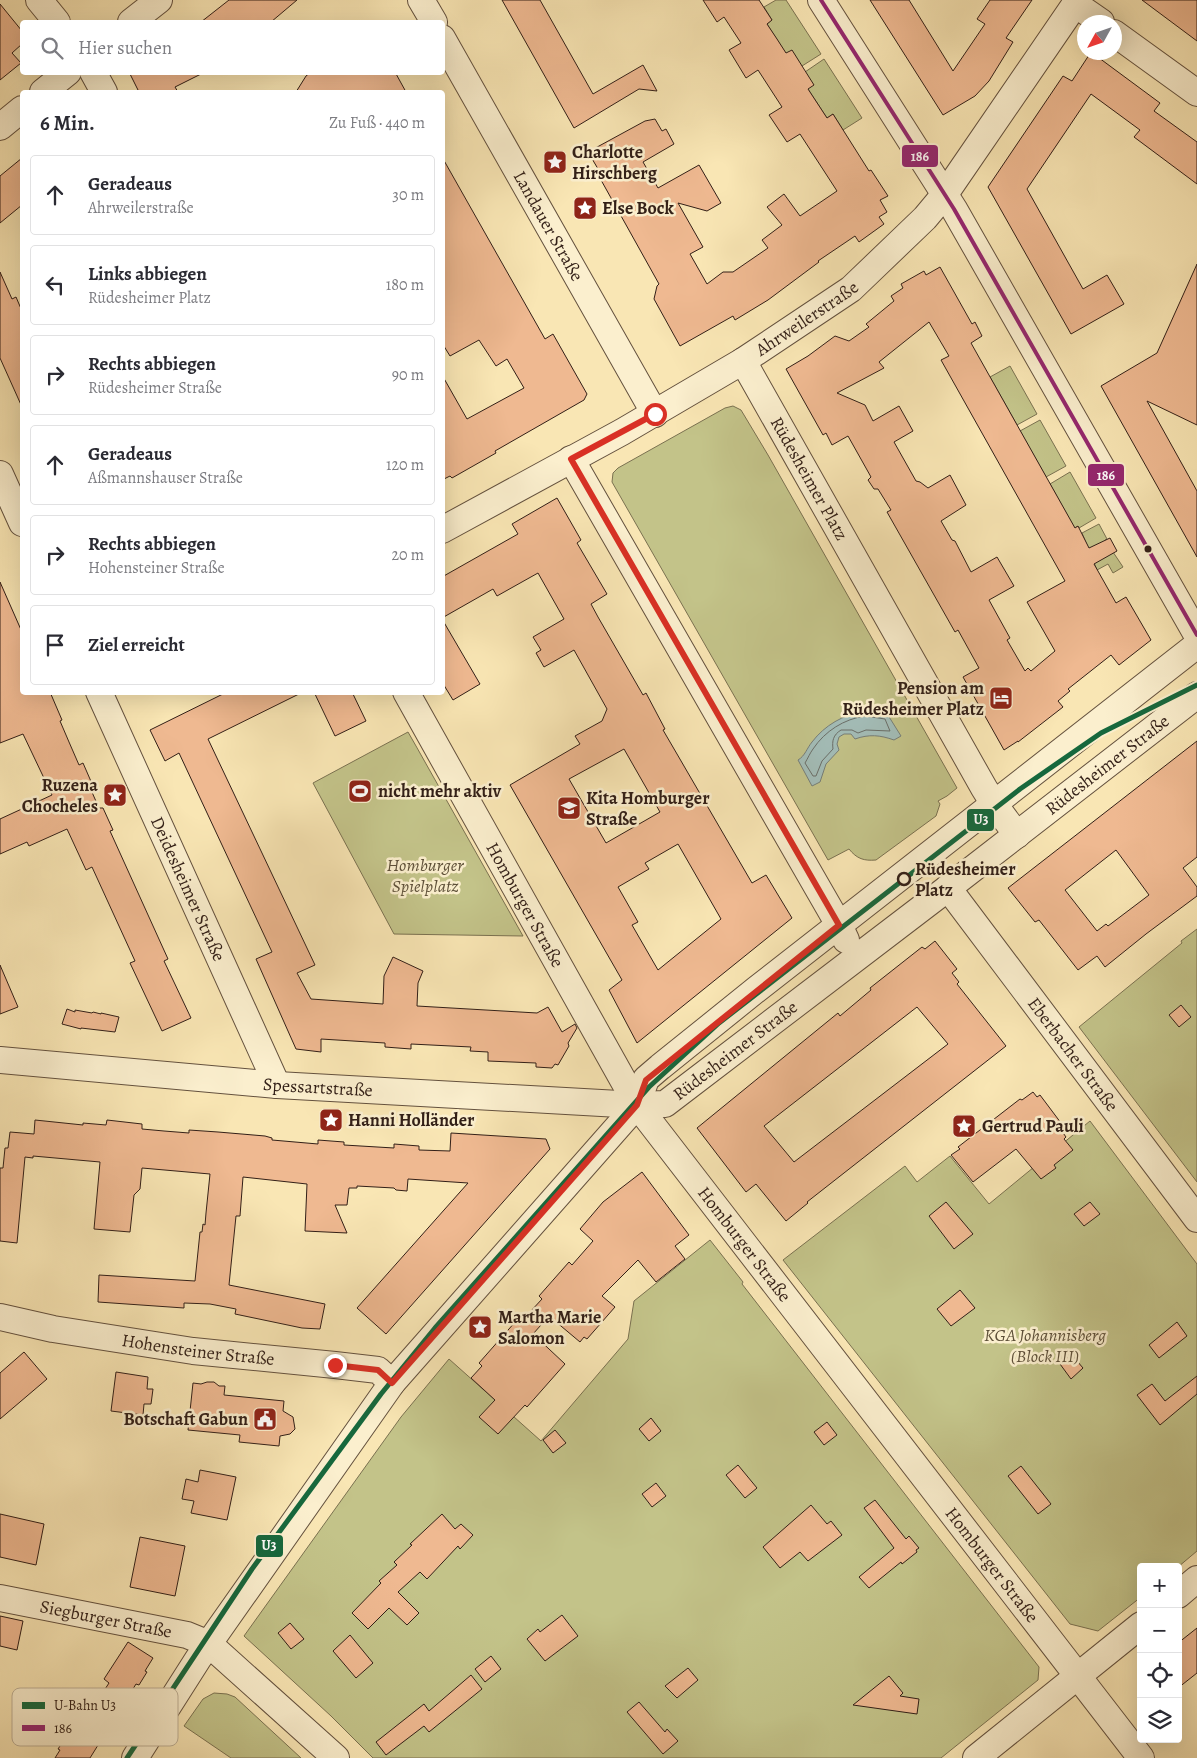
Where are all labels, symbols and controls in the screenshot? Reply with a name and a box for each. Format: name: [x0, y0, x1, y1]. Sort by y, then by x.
north arrow: [1077, 15, 1122, 60]
search box: [20, 20, 445, 75]
icon: search: [38, 34, 66, 62]
text: Hier suchen: [78, 35, 172, 61]
text: 6 Min.: [40, 109, 95, 137]
text: Zu Fuß · 440 m: [329, 112, 425, 134]
place label: Charlotte Hirschberg: [572, 140, 658, 185]
line badge: 186: [901, 144, 939, 168]
text: 186: [911, 147, 930, 166]
place icon: Charlotte Hirschberg: [542, 149, 568, 175]
street label: Landauer Straße: [508, 166, 589, 285]
text: Geradeaus: [88, 171, 172, 197]
icon: ahead: [41, 181, 69, 209]
text: 30 m: [392, 184, 424, 206]
place icon: Else Bock: [572, 195, 598, 221]
place label: Else Bock: [602, 196, 674, 220]
text: Ahrweilerstraße: [88, 197, 194, 219]
text: Links abbiegen: [88, 261, 207, 287]
icon: left: [41, 271, 69, 299]
text: 180 m: [386, 274, 424, 296]
street label: Ahrweilerstraße: [750, 276, 864, 362]
text: Rüdesheimer Platz: [88, 287, 211, 309]
text: Rechts abbiegen: [88, 351, 216, 377]
icon: right: [41, 361, 69, 389]
text: 90 m: [392, 364, 424, 386]
text: Rüdesheimer Straße: [88, 377, 222, 399]
route start: [644, 403, 667, 426]
street label: Rüdesheimer Platz: [765, 412, 854, 545]
text: Geradeaus: [88, 441, 172, 467]
icon: ahead: [41, 451, 69, 479]
text: 120 m: [386, 454, 424, 476]
line badge: 186: [1087, 463, 1125, 487]
text: 186: [1097, 466, 1116, 485]
text: Aßmannshauser Straße: [88, 467, 243, 489]
text: Rechts abbiegen: [88, 531, 216, 557]
icon: right: [41, 541, 69, 569]
text: 20 m: [391, 544, 424, 566]
unlabelled marker: [1143, 544, 1153, 554]
text: Hohensteiner Straße: [88, 557, 225, 579]
icon: arrive: [41, 631, 69, 659]
text: Ziel erreicht: [88, 632, 185, 658]
place label: Pension am Rüdesheimer Platz: [842, 676, 984, 721]
hotel icon: Pension am Rüdesheimer Platz: [988, 685, 1014, 711]
street label: Rüdesheimer Straße: [1040, 709, 1174, 820]
place label: Ruzena Chocheles: [22, 773, 98, 818]
sports icon: nicht mehr aktiv: [347, 778, 373, 804]
place label: nicht mehr aktiv: [378, 779, 502, 803]
place icon: Ruzena Chocheles: [102, 782, 128, 808]
place label: Kita Homburger Straße: [586, 786, 710, 831]
school or university icon: Kita Homburger Straße: [556, 795, 582, 821]
line badge: U3: [966, 808, 995, 832]
text: U3: [973, 810, 989, 829]
street label: Deidesheimer Straße: [145, 813, 231, 965]
street label: Homburger Straße: [480, 838, 570, 972]
park label: Homburger Spielplatz: [386, 853, 464, 898]
place label: Rüdesheimer Platz: [915, 857, 1016, 902]
marker: Rüdesheimer Platz: [897, 872, 911, 886]
street label: Eberbacher Straße: [1022, 992, 1124, 1116]
street label: Rüdesheimer Straße: [668, 995, 802, 1106]
street label: Spessartstraße: [262, 1072, 373, 1102]
place icon: Hanni Holländer: [318, 1107, 344, 1133]
place label: Hanni Holländer: [348, 1108, 475, 1132]
place icon: Gertrud Pauli: [951, 1113, 977, 1139]
place label: Gertrud Pauli: [982, 1114, 1084, 1138]
street label: Homburger Straße: [692, 1181, 797, 1307]
place label: Martha Marie Salomon: [498, 1305, 601, 1350]
place icon: Martha Marie Salomon: [467, 1314, 493, 1340]
park label: KGA Johannisberg (Block III): [984, 1323, 1106, 1368]
street label: Hohensteiner Straße: [120, 1328, 276, 1371]
route end: [324, 1354, 347, 1377]
public building icon: Botschaft Gabun: [252, 1406, 278, 1432]
place label: Botschaft Gabun: [123, 1407, 248, 1431]
street label: Homburger Straße: [940, 1502, 1044, 1627]
line badge: U3: [255, 1534, 284, 1558]
text: U3: [261, 1536, 277, 1555]
map controls: [1137, 1563, 1182, 1743]
button: +: [1137, 1563, 1182, 1608]
street label: Siegburger Straße: [38, 1594, 174, 1644]
button: −: [1137, 1608, 1182, 1653]
button: locate: [1137, 1653, 1182, 1698]
legend: [12, 1688, 178, 1746]
text: U-Bahn U3: [54, 1696, 116, 1715]
button: layers: [1137, 1698, 1182, 1743]
text: 186: [54, 1719, 72, 1738]

